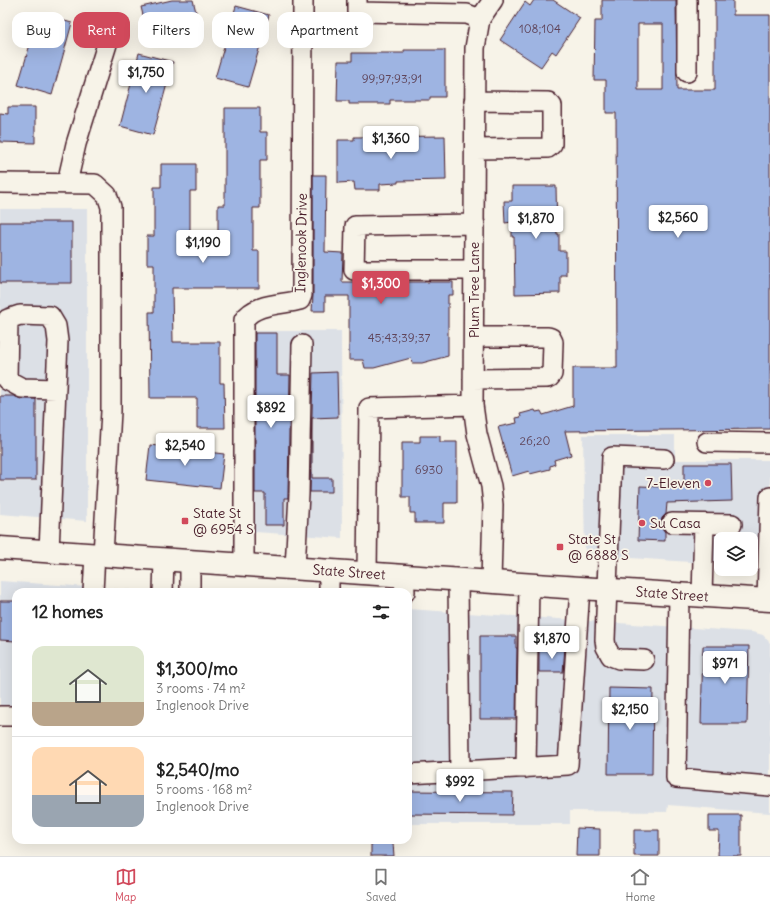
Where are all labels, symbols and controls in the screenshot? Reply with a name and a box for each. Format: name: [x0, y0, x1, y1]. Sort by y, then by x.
chip: Buy: [12, 12, 65, 48]
chip: Rent: [73, 12, 130, 48]
chip: Filters: [138, 12, 204, 48]
chip: New: [212, 12, 269, 48]
chip: Apartment: [277, 12, 373, 48]
house number: 108;104: [519, 21, 561, 36]
pin: $1,750: [113, 60, 179, 94]
text: $1,750: [127, 64, 165, 81]
house number: 99;97;93;91: [362, 71, 422, 86]
pin: $1,360: [358, 126, 424, 160]
text: $1,360: [372, 130, 410, 147]
street label: Inglenook Drive: [291, 193, 311, 293]
pin: $2,560: [645, 205, 711, 239]
pin: $1,870: [503, 206, 569, 240]
text: $2,560: [658, 209, 698, 226]
text: $1,870: [517, 210, 555, 227]
pin: $1,190: [170, 230, 236, 264]
text: $1,190: [185, 234, 221, 251]
street label: Plum Tree Lane: [465, 242, 483, 338]
pin: $1,300: [348, 271, 414, 305]
text: $1,300: [361, 275, 401, 292]
house number: 45;43;39;37: [368, 330, 430, 345]
pin: $892: [247, 395, 295, 429]
text: $892: [256, 399, 286, 416]
pin: $2,540: [152, 433, 218, 467]
house number: 26;20: [520, 433, 551, 448]
text: $2,540: [165, 437, 205, 454]
house number: 6930: [415, 462, 443, 477]
place label: 7-Eleven: [646, 474, 700, 492]
marker: 7-Eleven: [703, 478, 713, 488]
place label: State St @ 6954 S: [193, 504, 254, 538]
place label: Su Casa: [650, 514, 701, 532]
marker: State St @ 6954 S: [180, 516, 190, 526]
marker: Su Casa: [637, 518, 647, 528]
place label: State St @ 6888 S: [568, 530, 629, 564]
map controls: [714, 532, 758, 576]
button: layers: [714, 532, 758, 576]
marker: State St @ 6888 S: [555, 542, 565, 552]
street label: State Street: [312, 560, 386, 584]
street label: State Street: [635, 582, 709, 606]
text: 12 homes: [32, 601, 103, 623]
icon: filters: [370, 601, 392, 623]
pin: $1,870: [519, 626, 585, 660]
text: $1,870: [533, 630, 571, 647]
pin: $971: [701, 651, 749, 685]
text: $971: [712, 655, 738, 672]
text: $1,300/mo: [156, 658, 238, 680]
icon: home: [64, 662, 112, 710]
text: 3 rooms · 74 m²: [156, 680, 246, 697]
text: Inglenook Drive: [156, 697, 249, 714]
pin: $2,150: [597, 697, 663, 731]
text: $2,150: [611, 701, 649, 718]
text: $2,540/mo: [156, 759, 239, 781]
icon: home: [64, 763, 112, 811]
pin: $992: [436, 769, 484, 803]
text: $992: [445, 773, 475, 790]
text: 5 rooms · 168 m²: [156, 781, 252, 798]
text: Inglenook Drive: [156, 798, 249, 815]
tab: Map: [115, 866, 137, 904]
tab: Saved: [366, 866, 396, 904]
tab: Home: [626, 866, 655, 904]

